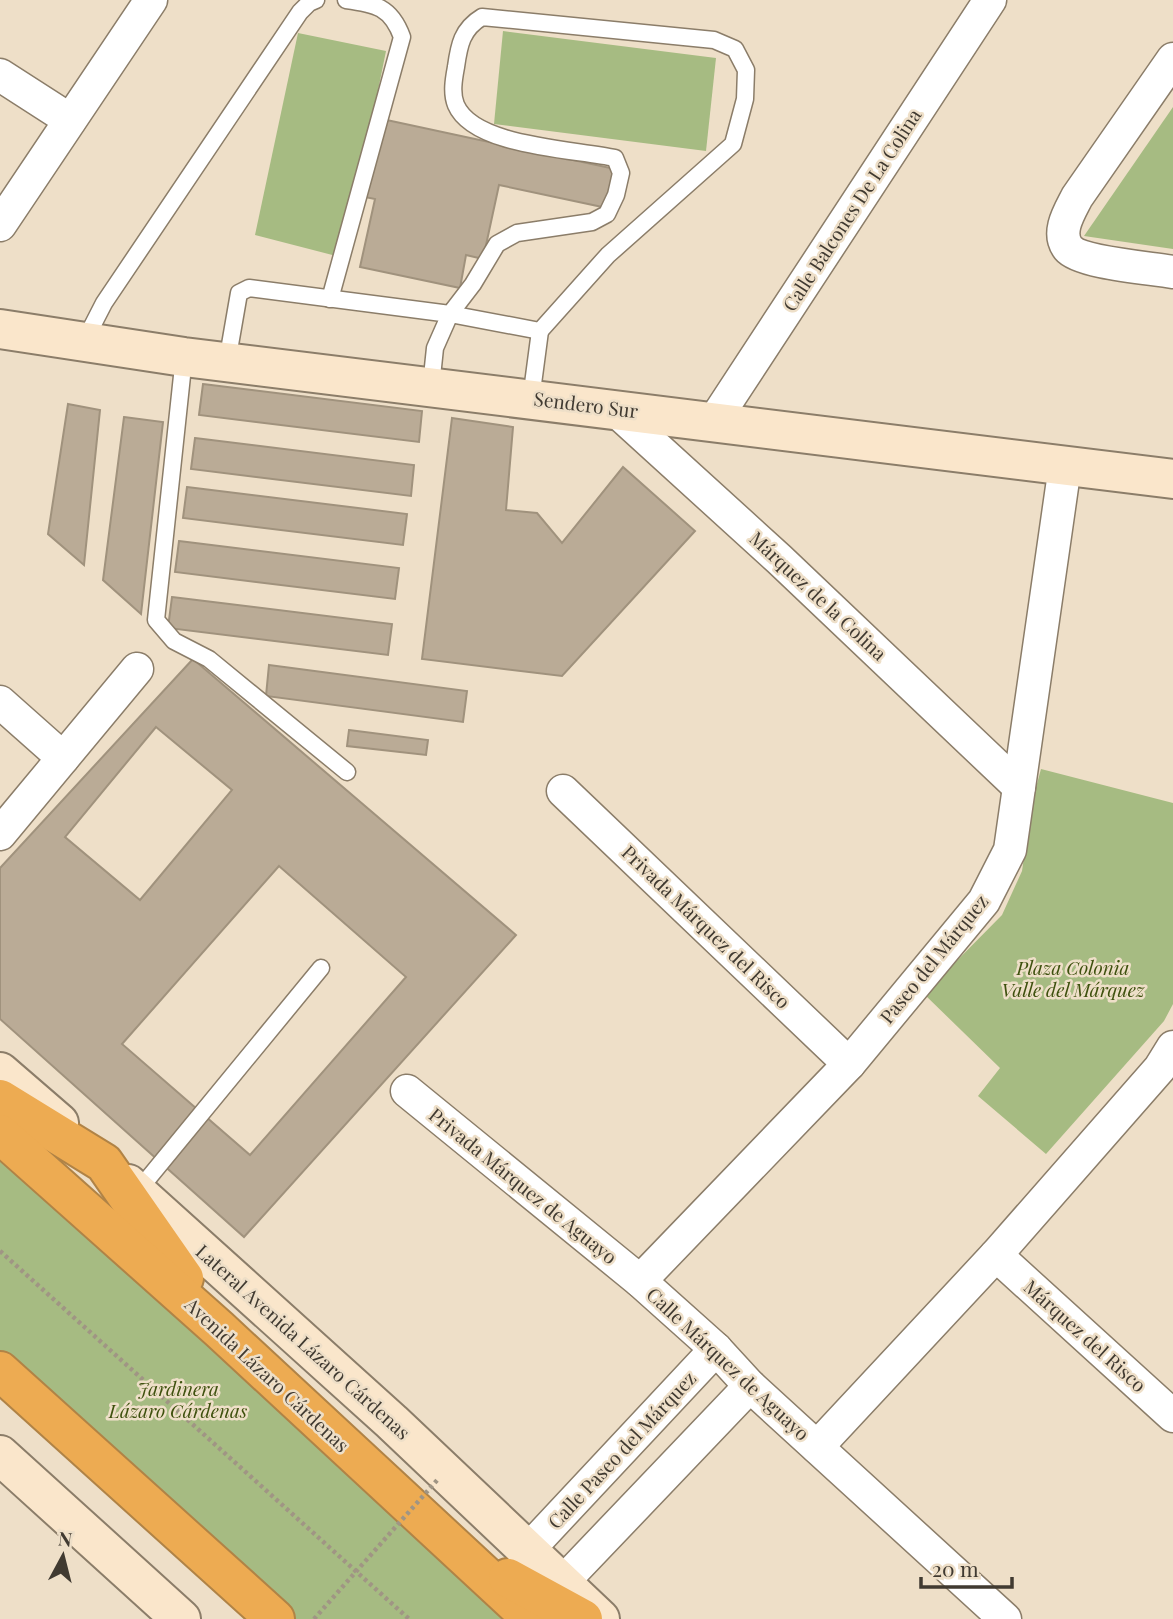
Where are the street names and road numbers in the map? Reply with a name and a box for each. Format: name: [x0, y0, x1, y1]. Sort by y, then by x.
street label: Calle Balcones De La Colina: [776, 103, 927, 316]
street label: Sendero Sur: [533, 385, 640, 423]
street label: Márquez de la Colina: [745, 525, 893, 666]
street label: Privada Márquez del Risco: [617, 839, 797, 1014]
street label: Paseo del Márquez: [873, 888, 993, 1028]
street label: Privada Márquez de Aguayo: [424, 1101, 623, 1269]
street label: Lateral Avenida Lázaro Cárdenas: [191, 1240, 415, 1444]
street label: Márquez del Risco: [1019, 1273, 1152, 1397]
street label: Calle Márquez de Aguayo: [642, 1281, 816, 1446]
street label: Avenida Lázaro Cárdenas: [180, 1293, 354, 1457]
street label: Calle Paseo del Márquez: [541, 1365, 701, 1534]

